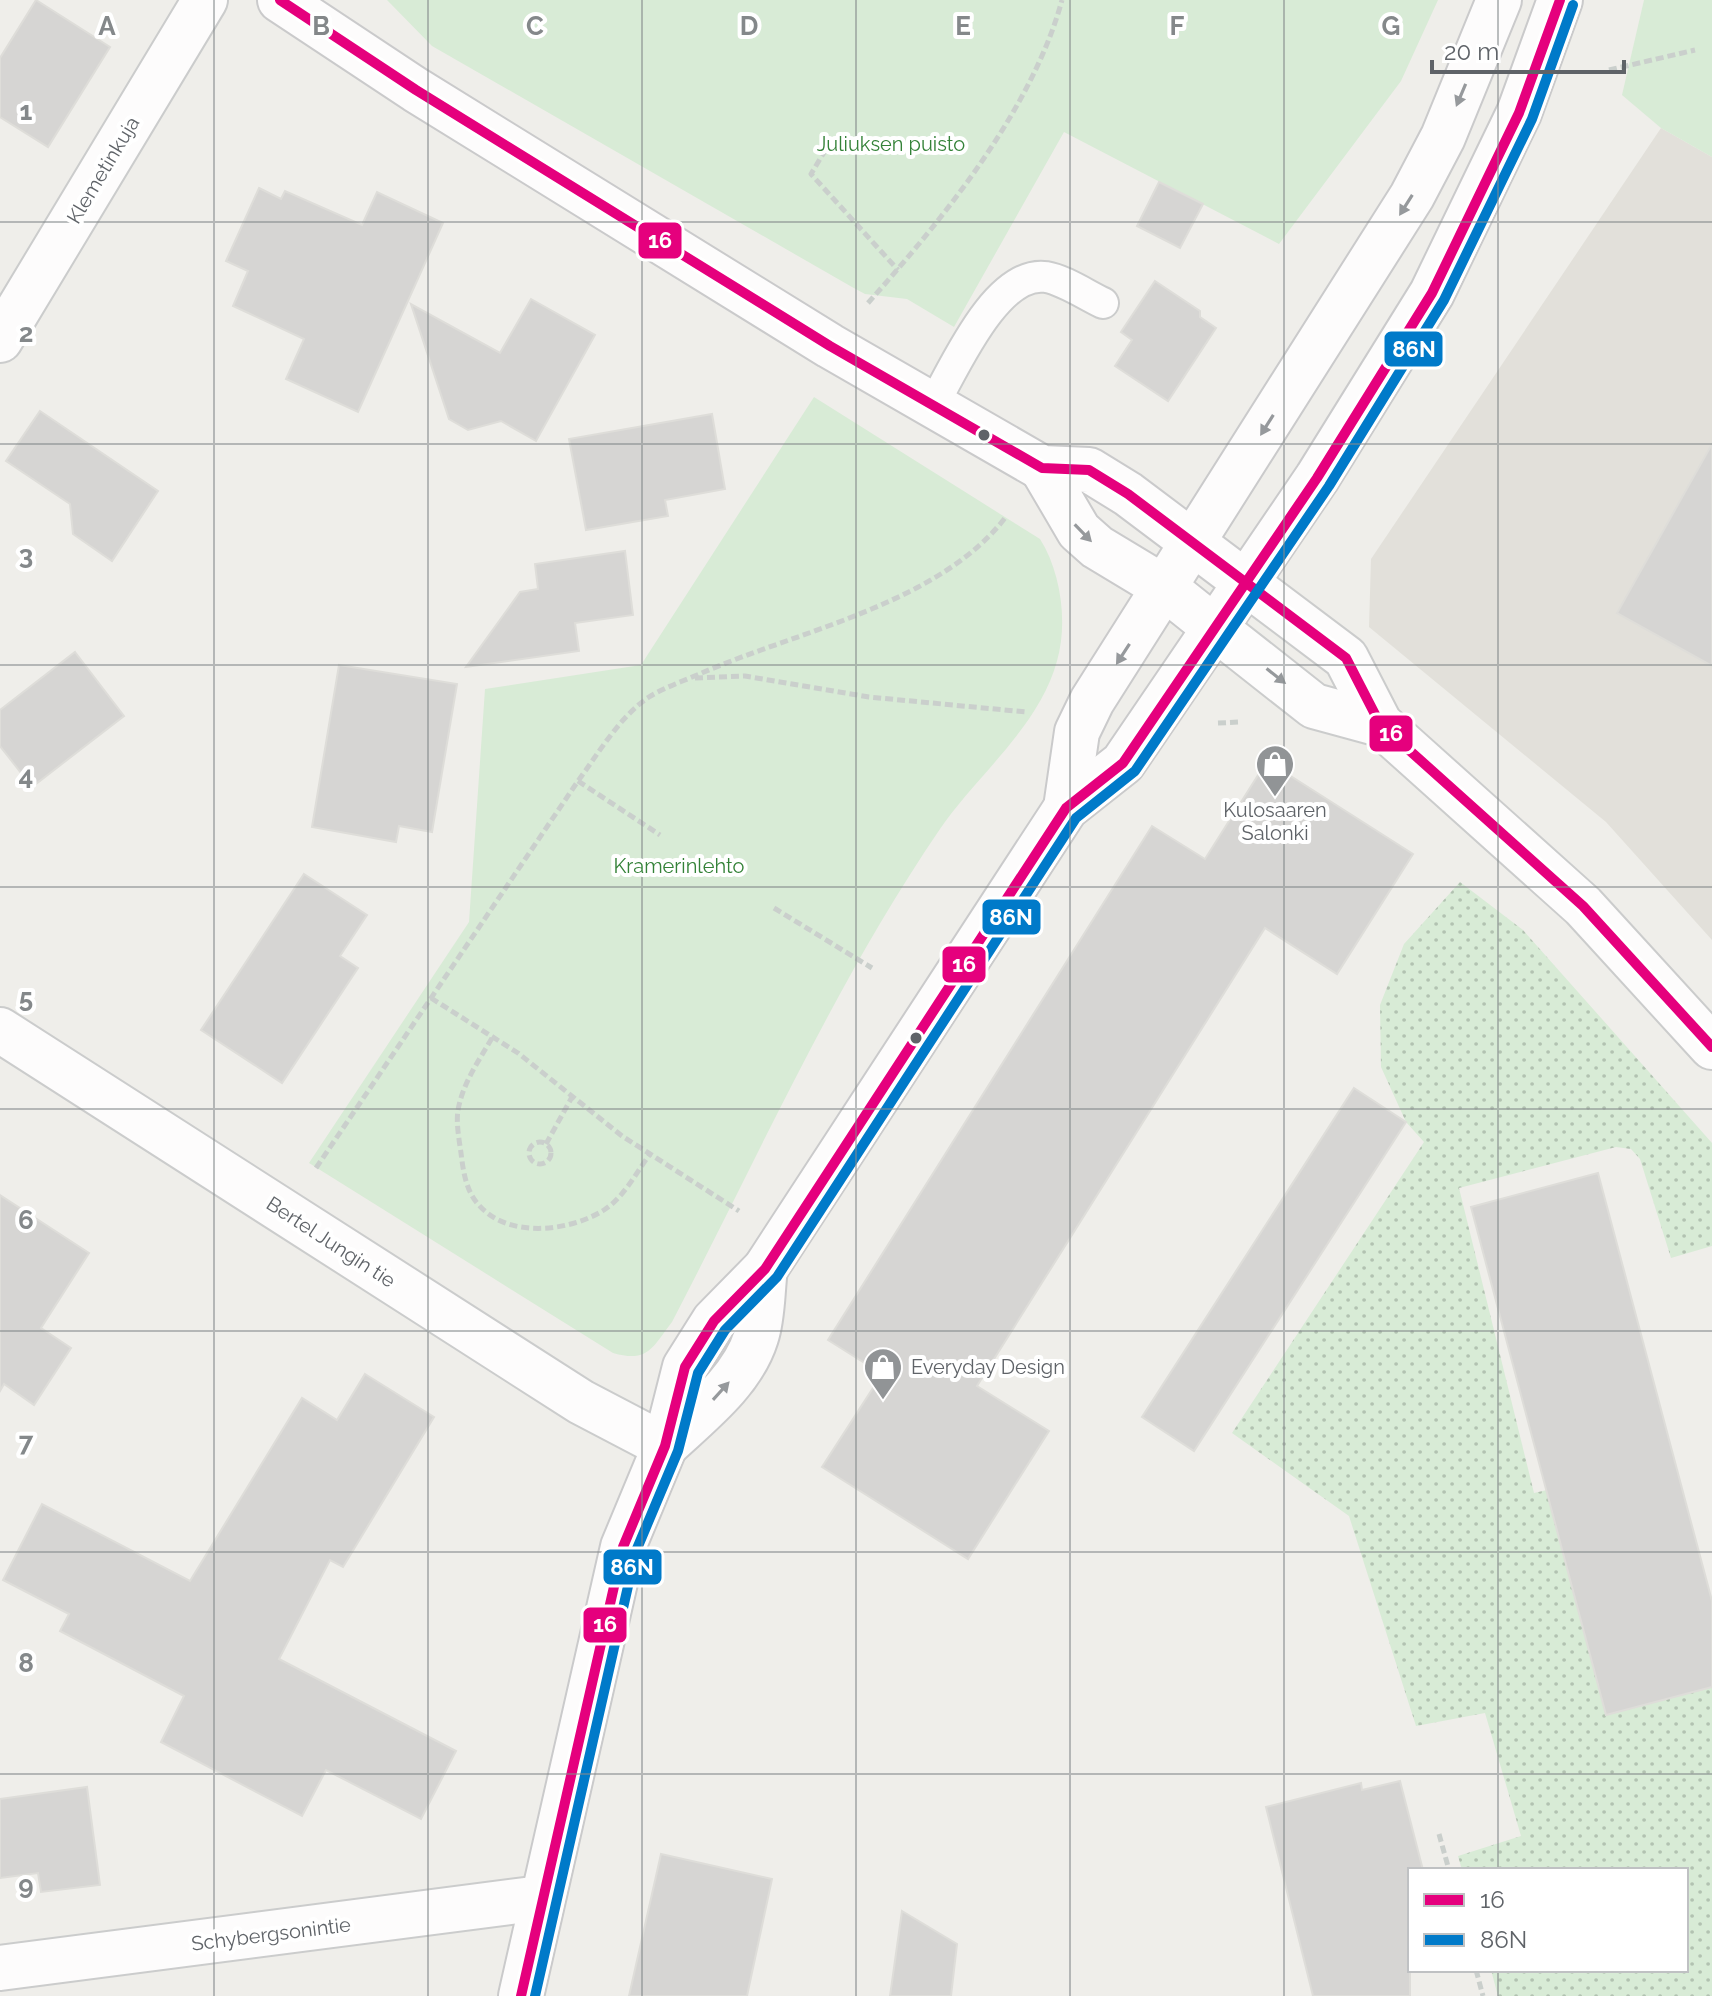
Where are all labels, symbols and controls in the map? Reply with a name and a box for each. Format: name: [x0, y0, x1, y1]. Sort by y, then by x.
text: A: [98, 11, 116, 41]
text: B: [312, 11, 330, 41]
text: C: [526, 11, 544, 41]
text: D: [740, 11, 758, 41]
text: E: [955, 11, 971, 41]
text: F: [1170, 11, 1185, 41]
text: G: [1382, 11, 1400, 41]
scale bar: [1432, 24, 1624, 74]
text: 20 m: [1444, 37, 1499, 66]
one-way arrow: [1455, 83, 1468, 106]
text: 1: [20, 96, 33, 126]
street label: Klemetinkuja: [62, 112, 144, 228]
park label: Juliuksen puisto: [817, 132, 965, 156]
one-way arrow: [1399, 194, 1413, 216]
line badge: 16: [637, 221, 683, 260]
text: 16: [648, 227, 672, 253]
text: 2: [19, 318, 33, 348]
line badge: 86N: [1383, 330, 1444, 368]
text: 86N: [1392, 336, 1436, 362]
one-way arrow: [1261, 414, 1275, 436]
unlabelled marker: [976, 427, 992, 443]
one-way arrow: [1074, 524, 1093, 543]
text: 3: [19, 540, 33, 570]
one-way arrow: [1115, 643, 1130, 664]
one-way arrow: [1266, 667, 1286, 683]
line badge: 16: [1368, 714, 1414, 753]
text: 16: [1379, 720, 1403, 746]
shop icon: Kulosaaren Salonki: [1254, 743, 1296, 798]
text: 4: [19, 761, 33, 791]
place label: Kulosaaren Salonki: [1223, 798, 1327, 845]
park label: Kramerinlehto: [613, 854, 745, 878]
line badge: 86N: [981, 898, 1042, 936]
text: 86N: [989, 904, 1033, 930]
line badge: 16: [941, 945, 987, 984]
text: 16: [952, 951, 976, 977]
text: 5: [19, 983, 33, 1013]
unlabelled marker: [908, 1030, 924, 1046]
street label: Bertel Jungin tie: [262, 1191, 400, 1293]
text: 6: [18, 1205, 34, 1235]
shop icon: Everyday Design: [862, 1346, 904, 1401]
place label: Everyday Design: [911, 1355, 1065, 1379]
one-way arrow: [711, 1382, 729, 1401]
text: 7: [19, 1427, 34, 1457]
line badge: 86N: [602, 1548, 663, 1586]
text: 86N: [610, 1554, 654, 1580]
line badge: 16: [582, 1606, 628, 1644]
text: 16: [593, 1611, 617, 1637]
text: 8: [18, 1648, 34, 1678]
legend: [1408, 1868, 1688, 1972]
text: 9: [18, 1870, 34, 1900]
text: 16: [1480, 1885, 1505, 1914]
street label: Schybergsonintie: [190, 1912, 352, 1956]
text: 86N: [1480, 1925, 1527, 1954]

